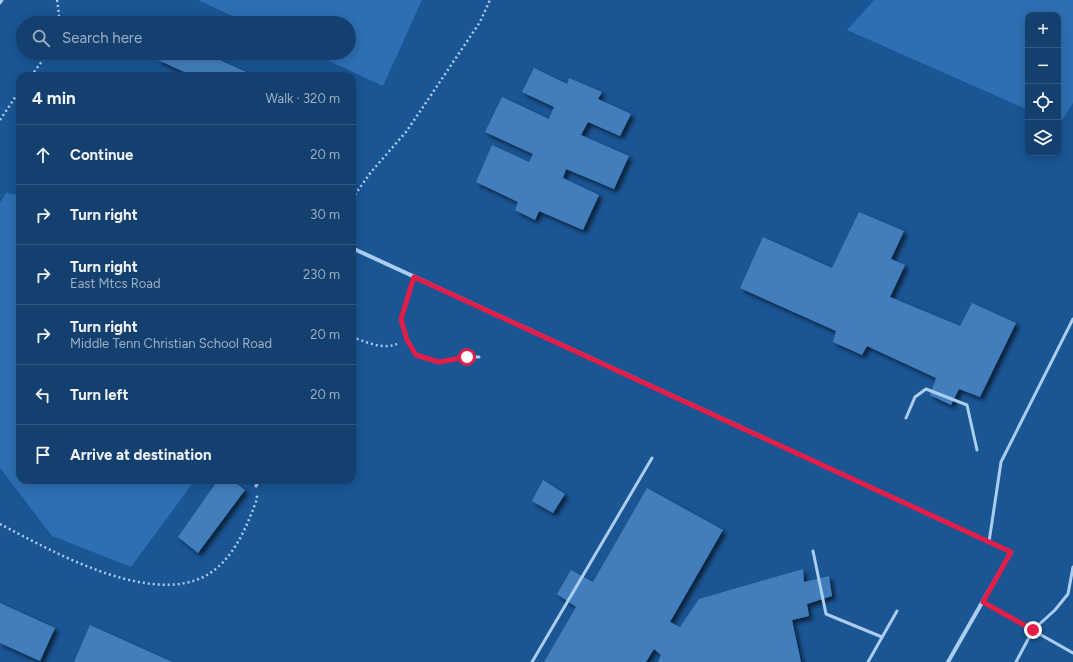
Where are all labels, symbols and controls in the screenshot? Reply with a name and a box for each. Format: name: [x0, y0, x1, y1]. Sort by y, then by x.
map controls: [1025, 12, 1061, 156]
button: +: [1025, 12, 1061, 48]
search box: [16, 16, 356, 60]
icon: search: [30, 27, 52, 49]
text: Search here: [62, 29, 142, 47]
button: −: [1025, 48, 1061, 84]
button: locate: [1025, 84, 1061, 120]
text: 4 min: [32, 88, 76, 108]
text: Walk · 320 m: [266, 91, 340, 106]
button: layers: [1025, 120, 1061, 156]
icon: ahead: [32, 144, 54, 166]
text: Continue: [70, 146, 133, 164]
text: 20 m: [310, 147, 340, 162]
icon: right: [32, 204, 54, 226]
text: Turn right: [70, 206, 138, 224]
text: 30 m: [310, 207, 340, 222]
text: Turn right: [70, 258, 138, 276]
icon: right: [32, 264, 54, 286]
text: 230 m: [303, 267, 340, 282]
text: East Mtcs Road: [70, 276, 161, 291]
text: Turn right: [70, 318, 138, 336]
icon: right: [32, 324, 54, 346]
text: 20 m: [310, 327, 340, 342]
text: Middle Tenn Christian School Road: [70, 336, 272, 351]
route start: [458, 348, 476, 366]
icon: left: [32, 384, 54, 406]
text: Turn left: [70, 386, 128, 404]
text: 20 m: [310, 387, 340, 402]
icon: arrive: [32, 444, 54, 466]
text: Arrive at destination: [70, 446, 211, 464]
route end: [1024, 621, 1042, 639]

